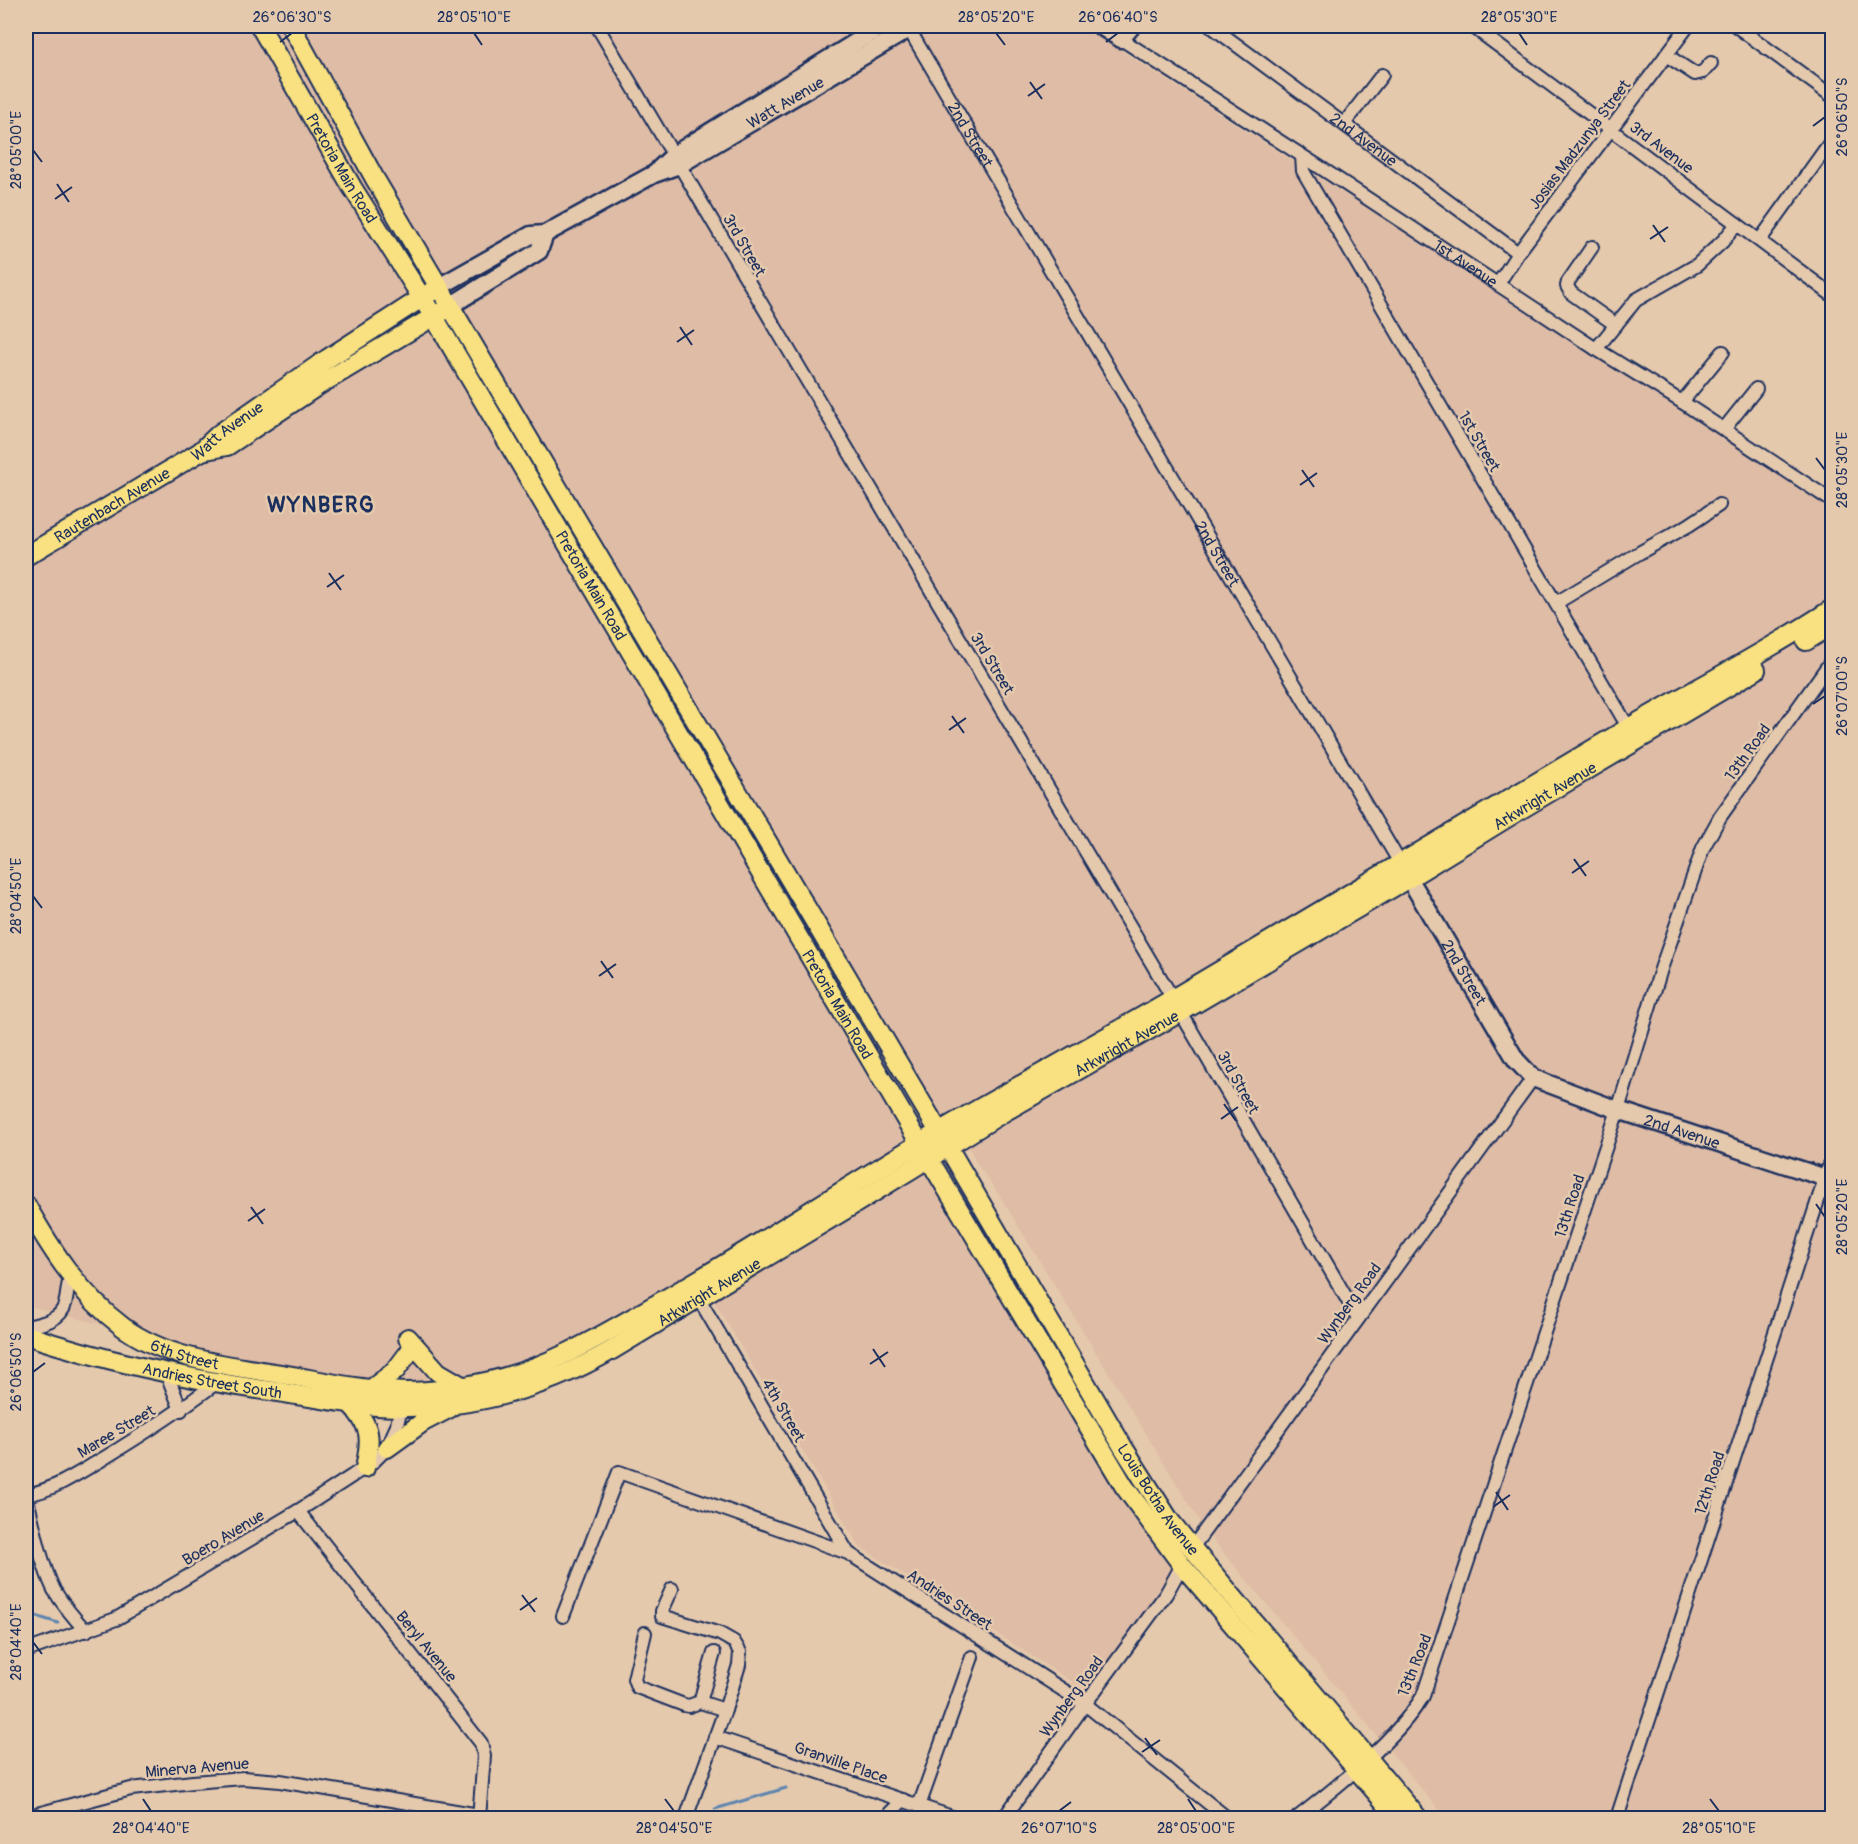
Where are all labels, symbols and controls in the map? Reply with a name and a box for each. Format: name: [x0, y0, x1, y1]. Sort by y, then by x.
text: 26°06'30"S: [252, 8, 332, 27]
text: 28°05'10"E: [437, 8, 511, 27]
text: 28°05'20"E: [958, 8, 1034, 27]
text: 26°06'40"S: [1078, 8, 1158, 27]
text: 28°05'30"E: [1481, 8, 1557, 27]
street label: Watt Avenue: [743, 72, 828, 134]
street label: Josias Madzunya Street: [1524, 75, 1635, 213]
text: 26°06'50"S: [1833, 78, 1852, 156]
street label: 2nd Street: [943, 99, 997, 172]
street label: 2nd Avenue: [1326, 108, 1401, 171]
street label: Pretoria Main Road: [301, 110, 381, 227]
text: 28°05'00"E: [7, 111, 26, 189]
street label: 3rd Avenue: [1625, 117, 1697, 178]
street label: 3rd Street: [718, 211, 770, 281]
street label: 1st Avenue: [1429, 236, 1501, 292]
street label: Watt Avenue: [188, 397, 267, 466]
street label: 1st Street: [1454, 408, 1505, 476]
text: 28°05'30"E: [1833, 432, 1852, 508]
street label: Rautenbach Avenue: [51, 463, 174, 548]
district label: WYNBERG: [267, 491, 375, 519]
street label: 2nd Street: [1190, 517, 1244, 591]
street label: Pretoria Main Road: [551, 527, 631, 644]
street label: 3rd Street: [966, 629, 1019, 699]
text: 26°07'00"S: [1833, 656, 1852, 736]
street label: 13th Road: [1720, 720, 1775, 785]
street label: Arkwright Avenue: [1490, 758, 1600, 835]
text: 28°04'50"E: [7, 857, 26, 934]
street label: 2nd Street: [1436, 936, 1491, 1009]
street label: Pretoria Main Road: [797, 946, 877, 1063]
street label: Arkwright Avenue: [1071, 1006, 1183, 1081]
street label: 3rd Street: [1213, 1047, 1264, 1118]
street label: 2nd Avenue: [1641, 1110, 1722, 1154]
street label: 13th Road: [1550, 1172, 1590, 1241]
text: 28°05'20"E: [1833, 1179, 1852, 1255]
street label: Arkwright Avenue: [654, 1254, 765, 1331]
street label: Wynberg Road: [1314, 1259, 1386, 1348]
text: 26°06'50"S: [7, 1333, 26, 1411]
street label: 6th Street: [147, 1335, 221, 1375]
street label: Andries Street South: [140, 1359, 283, 1403]
street label: 4th Street: [757, 1375, 810, 1446]
street label: Maree Street: [74, 1401, 159, 1463]
street label: Louis Botha Avenue: [1113, 1440, 1203, 1560]
street label: 12th Road: [1690, 1449, 1730, 1518]
street label: Boero Avenue: [179, 1505, 268, 1570]
street label: Andries Street: [903, 1565, 996, 1635]
text: 28°04'40"E: [7, 1603, 26, 1681]
street label: Beryl Avenue: [391, 1607, 461, 1686]
street label: 13th Road: [1393, 1631, 1437, 1700]
street label: Wynberg Road: [1036, 1652, 1108, 1741]
street label: Granville Place: [791, 1738, 890, 1788]
street label: Minerva Avenue: [144, 1753, 250, 1782]
text: 28°04'40"E: [112, 1819, 190, 1838]
text: 28°04'50"E: [636, 1819, 713, 1838]
text: 26°07'10"S: [1021, 1819, 1097, 1838]
text: 28°05'00"E: [1157, 1819, 1235, 1838]
text: 28°05'10"E: [1682, 1819, 1756, 1838]

